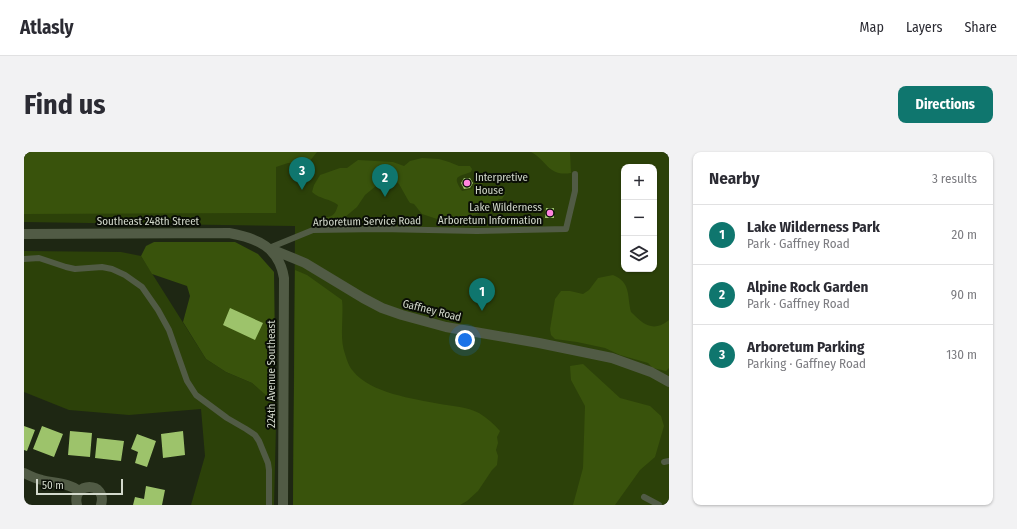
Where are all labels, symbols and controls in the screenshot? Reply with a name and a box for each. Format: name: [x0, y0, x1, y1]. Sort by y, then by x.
text: Atlasly: [20, 16, 74, 39]
text: Map: [860, 19, 884, 36]
text: Layers: [906, 19, 942, 36]
text: Share: [964, 19, 997, 36]
button: Directions: [898, 86, 993, 123]
text: Find us: [24, 88, 106, 121]
pin: 3: [289, 157, 315, 190]
pin: 2: [372, 164, 398, 197]
map controls: [621, 164, 657, 272]
button: +: [621, 164, 657, 200]
text: Nearby: [709, 168, 760, 189]
place label: Interpretive House: [475, 171, 528, 197]
text: 3 results: [932, 171, 977, 186]
marker: Interpretive House: [462, 178, 472, 188]
button: −: [621, 200, 657, 236]
place label: Lake Wilderness Arboretum Information: [438, 201, 542, 227]
marker: Lake Wilderness Arboretum Information: [545, 208, 555, 218]
street label: Arboretum Service Road: [313, 214, 421, 229]
street label: Southeast 248th Street: [97, 215, 200, 228]
text: Lake Wilderness Park: [747, 218, 880, 236]
text: 1: [719, 227, 725, 242]
text: 20 m: [951, 227, 977, 242]
button: layers: [621, 236, 657, 272]
text: Park · Gaffney Road: [747, 236, 850, 251]
pin: 1: [469, 278, 495, 311]
text: Alpine Rock Garden: [747, 278, 868, 296]
text: 2: [719, 287, 725, 302]
text: 90 m: [951, 287, 977, 302]
text: Park · Gaffney Road: [747, 296, 850, 311]
street label: Gaffney Road: [401, 297, 463, 324]
street label: 224th Avenue Southeast: [265, 320, 278, 428]
your location: [455, 330, 475, 350]
text: Arboretum Parking: [747, 338, 864, 356]
text: 3: [719, 347, 725, 362]
text: 130 m: [946, 347, 977, 362]
text: Parking · Gaffney Road: [747, 356, 866, 371]
scale bar: [36, 477, 123, 496]
text: 50 m: [42, 479, 64, 492]

